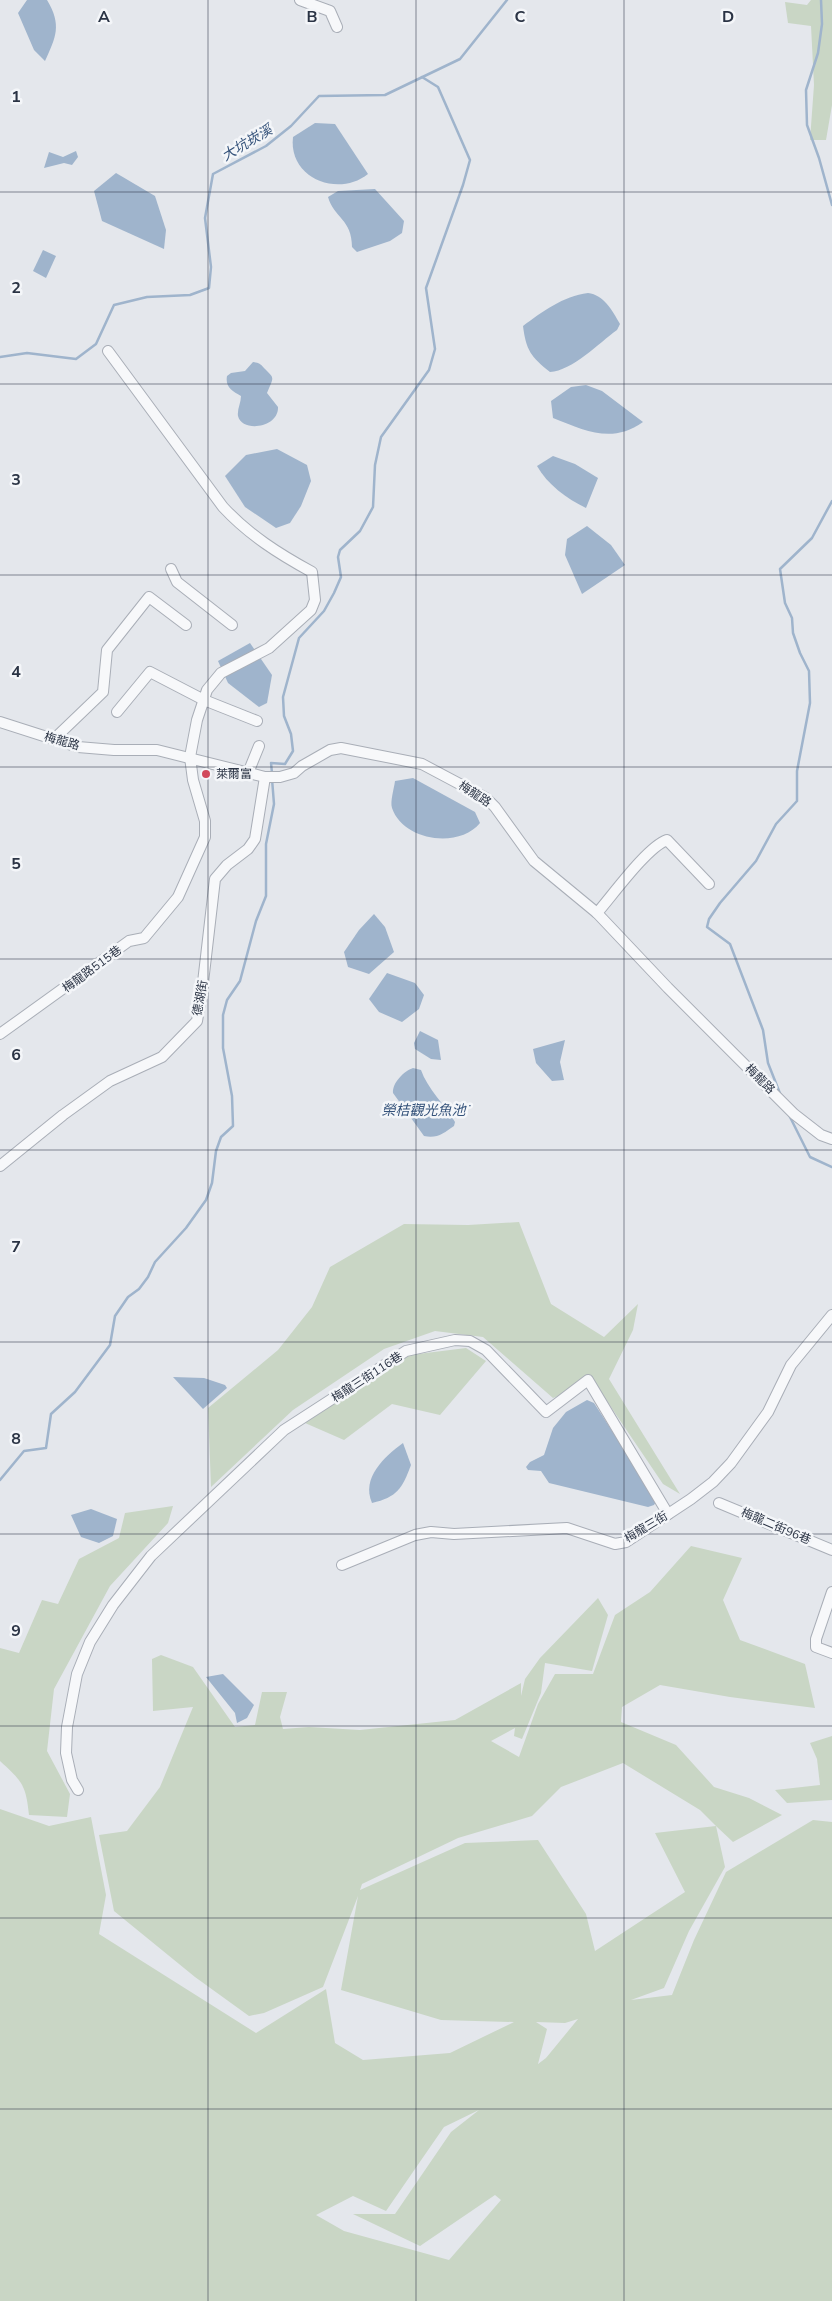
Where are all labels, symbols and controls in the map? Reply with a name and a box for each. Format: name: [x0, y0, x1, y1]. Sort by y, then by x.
text: A: [98, 6, 110, 28]
text: B: [306, 6, 318, 28]
text: C: [515, 6, 526, 28]
text: D: [722, 6, 734, 28]
text: 1: [11, 86, 21, 108]
water label: 大坑崁溪: [218, 119, 278, 166]
text: 2: [11, 277, 21, 299]
text: 3: [11, 469, 21, 491]
text: 4: [11, 661, 21, 683]
street label: 梅龍路: [42, 728, 82, 754]
place label: 萊爾富: [216, 766, 252, 782]
marker: 萊爾富: [200, 768, 212, 780]
street label: 梅龍路: [456, 777, 494, 811]
text: 5: [11, 853, 21, 875]
street label: 梅龍路515巷: [59, 942, 125, 996]
street label: 德湖街: [189, 979, 211, 1017]
text: 6: [11, 1044, 21, 1066]
street label: 梅龍路: [742, 1061, 778, 1097]
water label: 榮桔觀光魚池˙: [382, 1101, 473, 1120]
text: 7: [11, 1236, 21, 1258]
street label: 梅龍三街116巷: [328, 1348, 406, 1406]
text: 8: [11, 1428, 21, 1450]
street label: 梅龍二街96巷: [739, 1504, 813, 1548]
street label: 梅龍三街: [621, 1508, 671, 1546]
text: 9: [11, 1620, 21, 1642]

